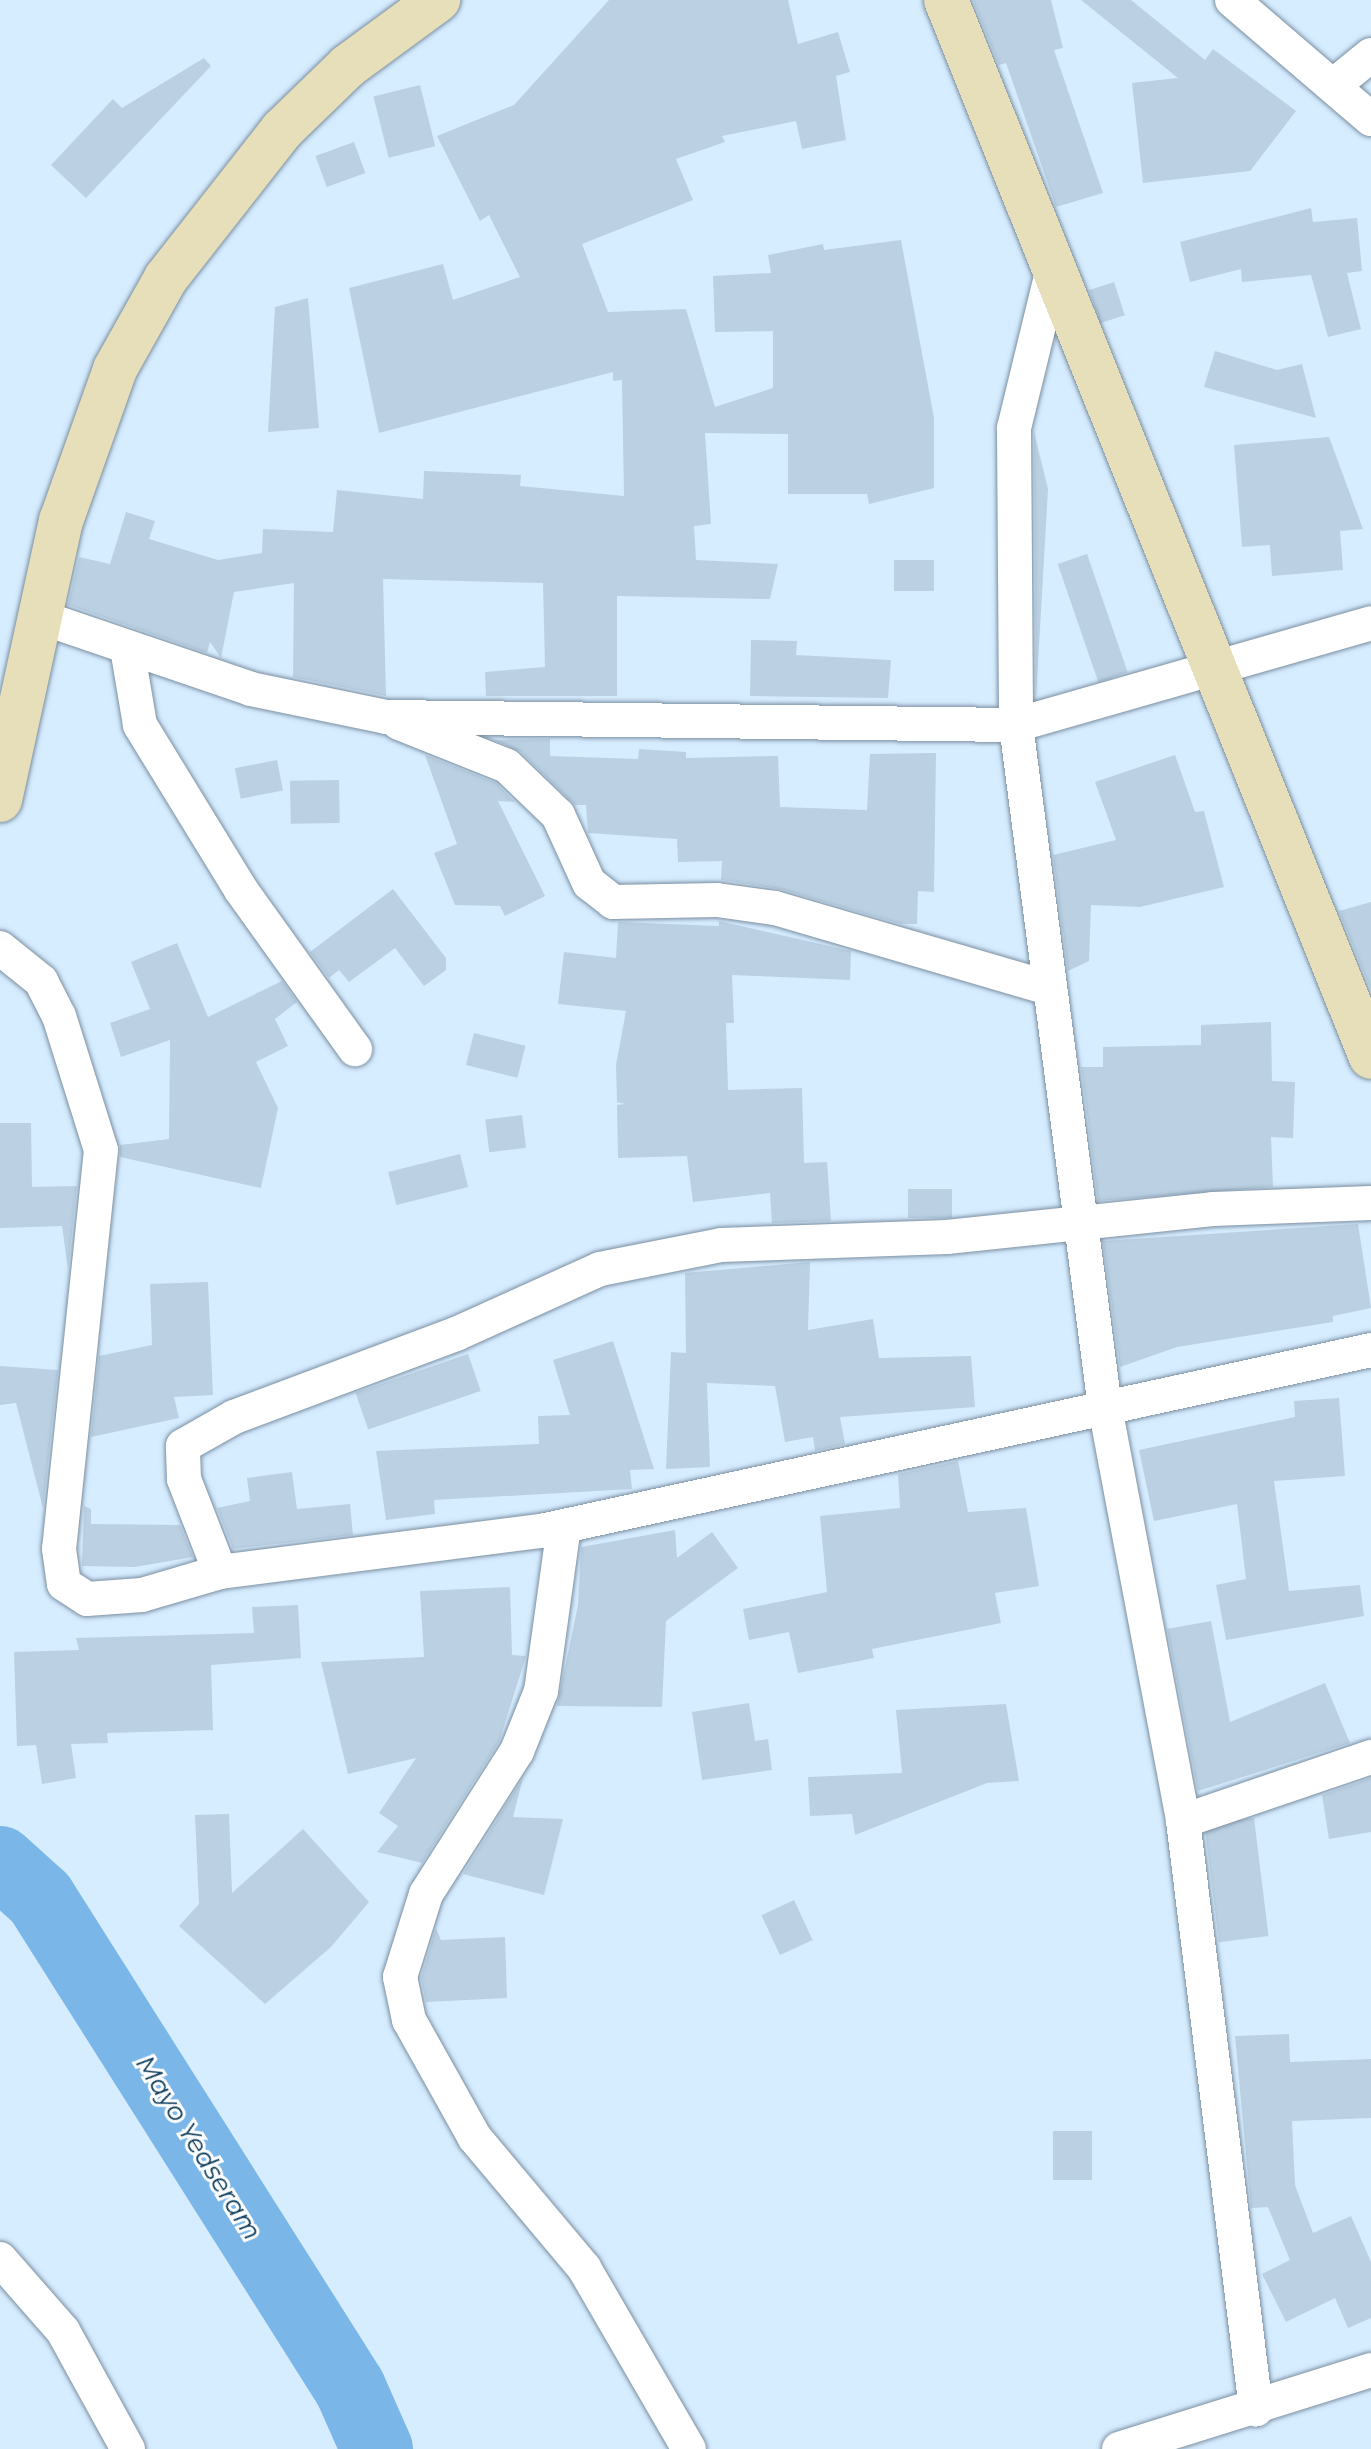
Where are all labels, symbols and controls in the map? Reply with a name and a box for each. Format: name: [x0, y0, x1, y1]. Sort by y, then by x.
water label: Mayo Yedseram: [129, 2050, 267, 2246]

